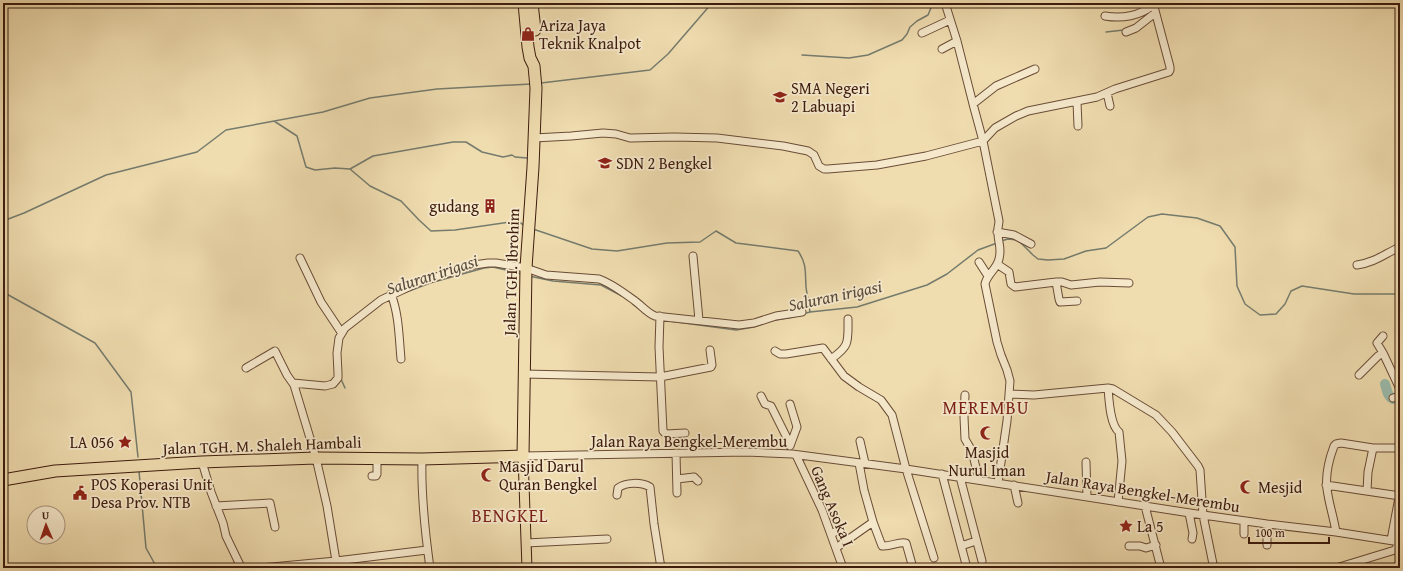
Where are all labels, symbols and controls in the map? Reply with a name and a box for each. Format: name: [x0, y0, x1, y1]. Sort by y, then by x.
place label: Ariza Jaya Teknik Knalpot: [539, 13, 641, 55]
shop icon: Ariza Jaya Teknik Knalpot: [520, 26, 536, 42]
place label: SMA Negeri 2 Labuapi: [791, 76, 870, 118]
school or university icon: SMA Negeri 2 Labuapi: [772, 89, 788, 105]
place label: SDN 2 Bengkel: [616, 151, 713, 175]
school or university icon: SDN 2 Bengkel: [597, 155, 613, 171]
place label: gudang: [429, 194, 479, 218]
building icon: gudang: [482, 198, 498, 214]
street label: Jalan TGH. Ibrohim: [497, 208, 525, 338]
water label: Saluran irigasi: [383, 247, 482, 301]
water label: Saluran irigasi: [786, 273, 885, 317]
district label: MEREMBU: [942, 394, 1030, 421]
mosque icon: Masjid Nurul Iman: [979, 425, 995, 441]
street label: Jalan Raya Bengkel-Merembu: [589, 429, 787, 453]
place label: LA 056: [70, 430, 114, 454]
street label: Jalan TGH. M. Shaleh Hambali: [160, 430, 362, 461]
place icon: LA 056: [117, 434, 133, 450]
place label: Masjid Nurul Iman: [949, 440, 1025, 482]
place label: Masjid Darul Quran Bengkel: [499, 454, 598, 496]
street label: Gang Asoka I: [805, 462, 861, 550]
street label: Jalan Raya Bengkel-Merembu: [1042, 463, 1242, 518]
mosque icon: Masjid Darul Quran Bengkel: [480, 467, 496, 483]
place label: POS Koperasi Unit Desa Prov. NTB: [91, 472, 213, 514]
place label: Mesjid: [1258, 475, 1303, 499]
mosque icon: Mesjid: [1239, 479, 1255, 495]
public building icon: POS Koperasi Unit Desa Prov. NTB: [72, 485, 88, 501]
district label: BENGKEL: [471, 502, 549, 529]
north arrow: [26, 505, 66, 545]
text: U: [42, 507, 50, 523]
place label: La 5: [1137, 514, 1164, 538]
place icon: La 5: [1118, 518, 1134, 534]
scale bar: [1249, 519, 1329, 545]
text: 100 m: [1255, 524, 1285, 541]

